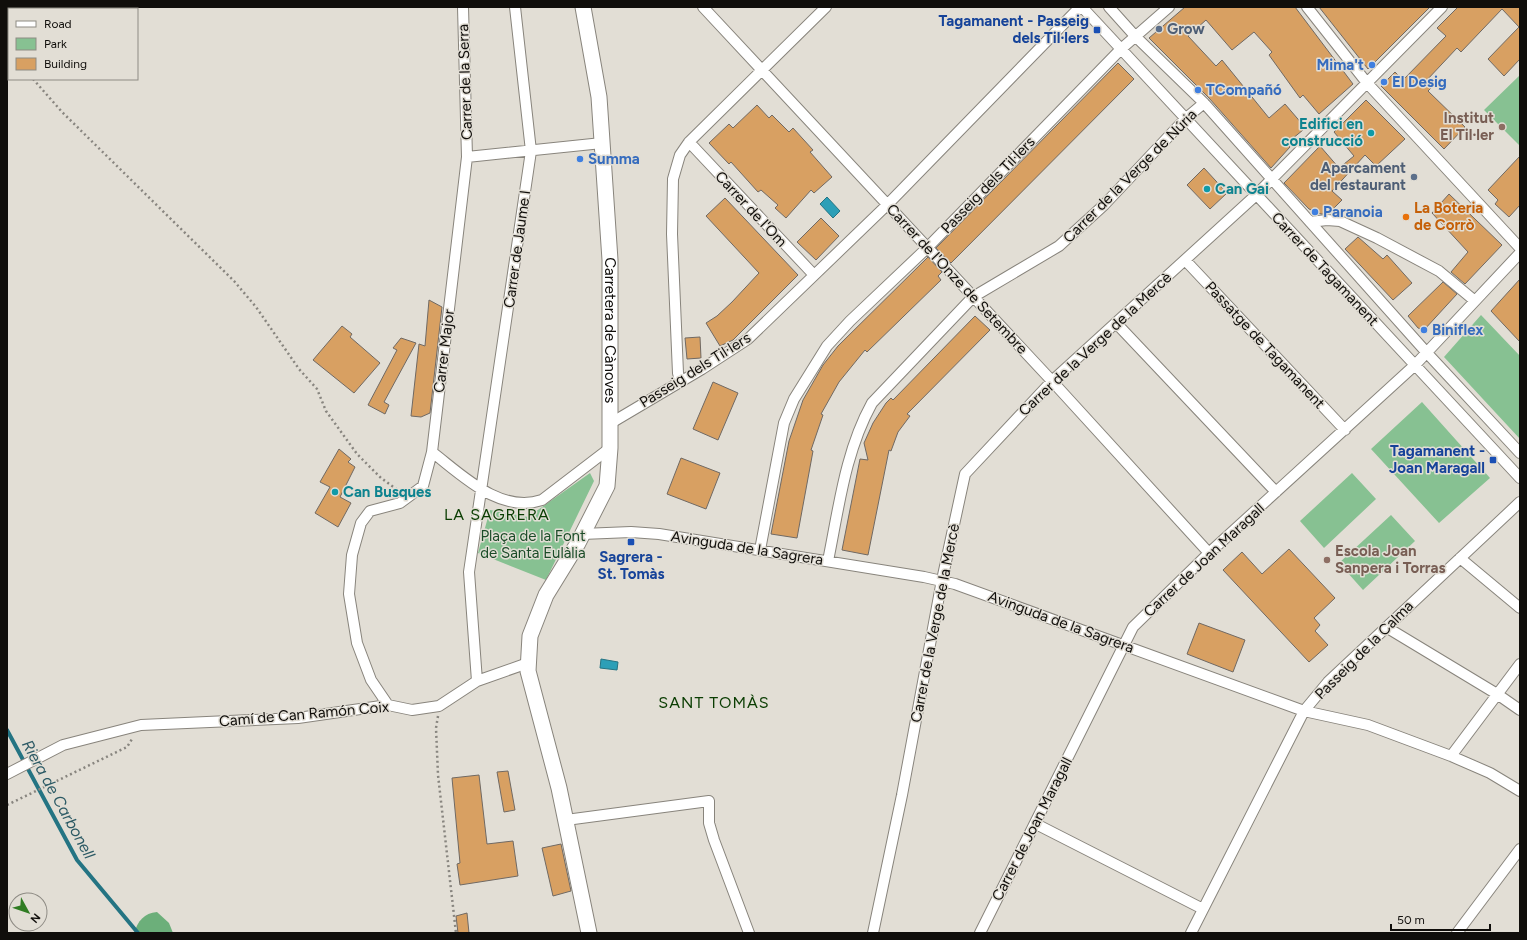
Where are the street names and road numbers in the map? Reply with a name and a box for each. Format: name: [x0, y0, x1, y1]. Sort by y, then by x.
street label: Carrer de la Serra: [454, 24, 476, 140]
street label: Carrer de la Verge de Núria: [1059, 105, 1201, 247]
street label: Passeig dels Til·lers: [937, 133, 1039, 237]
street label: Carrer de l'Om: [711, 167, 791, 251]
street label: Carrer de Jaume I: [500, 189, 534, 309]
street label: Carrer de l'Onze de Setembre: [883, 200, 1031, 358]
street label: Carrer de Tagamanent: [1268, 208, 1383, 330]
street label: Carretera de Cànoves: [601, 257, 619, 403]
street label: Carrer de la Verge de la Mercè: [1015, 268, 1175, 420]
street label: Passatge de Tagamanent: [1201, 278, 1329, 413]
street label: Carrer Major: [430, 308, 458, 394]
street label: Passeig dels Til·lers: [636, 329, 754, 411]
street label: Carrer de Joan Maragall: [1140, 499, 1268, 621]
street label: Carrer de la Verge de la Mercè: [907, 522, 963, 724]
street label: Avinguda de la Sagrera: [670, 527, 824, 569]
street label: Avinguda de la Sagrera: [986, 587, 1136, 657]
street label: Passeig de la Calma: [1311, 597, 1417, 703]
street label: Camí de Can Ramón Coix: [218, 698, 390, 730]
street label: Carrer de Joan Maragall: [988, 754, 1076, 904]

